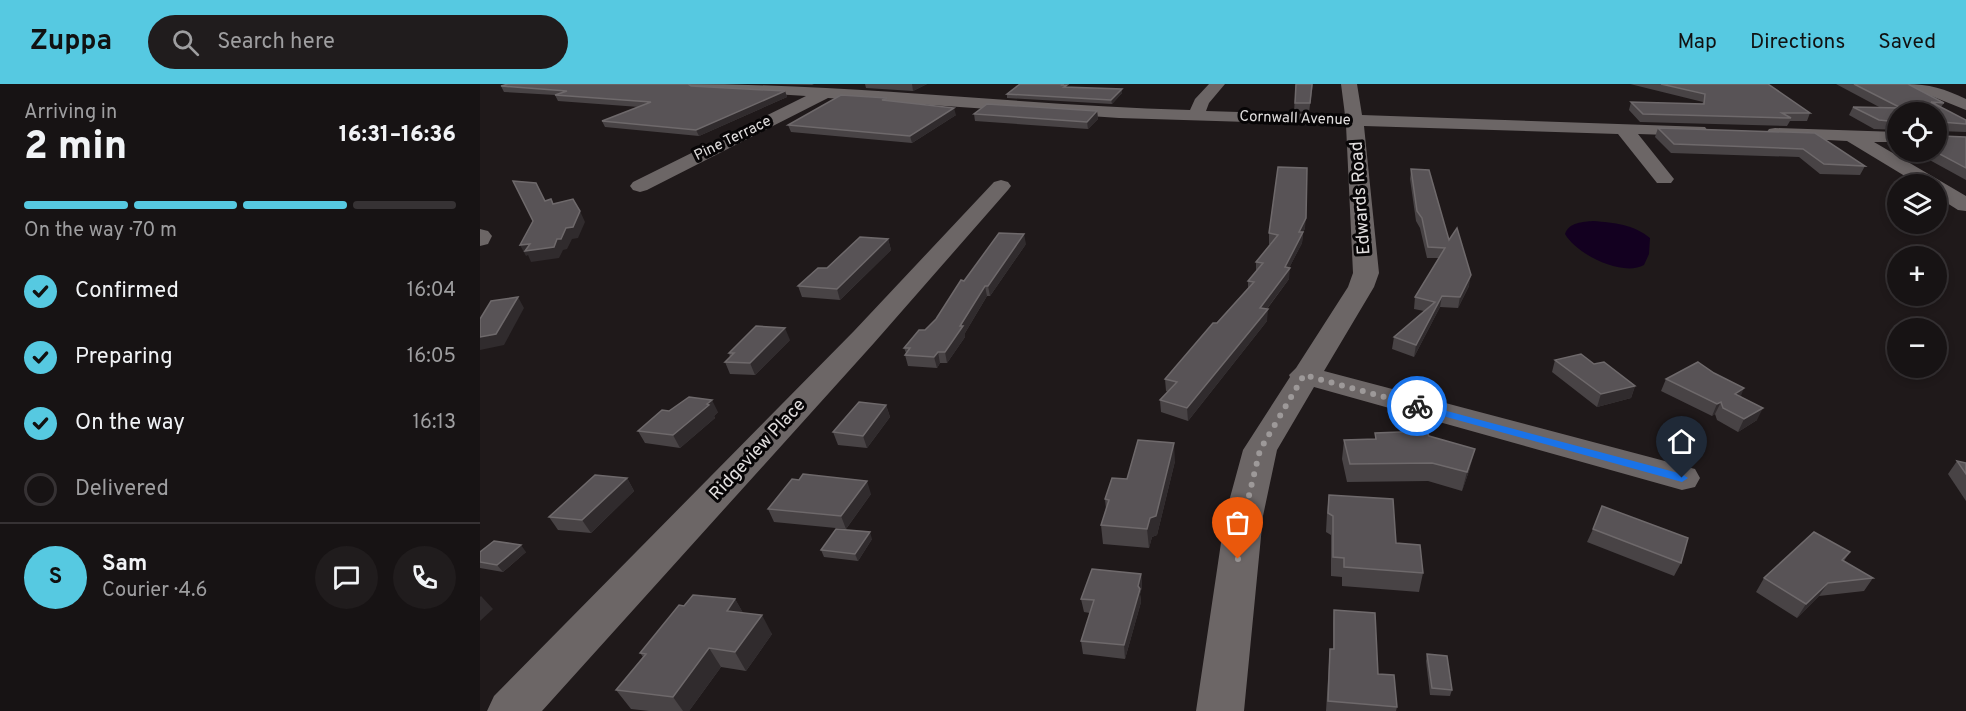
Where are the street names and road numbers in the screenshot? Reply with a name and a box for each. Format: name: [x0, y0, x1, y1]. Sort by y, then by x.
street label: Cornwall Avenue: [1239, 108, 1351, 130]
street label: Pine Terrace: [691, 112, 775, 166]
street label: Edwards Road: [1346, 141, 1376, 255]
street label: Ridgeview Place: [705, 394, 811, 506]

